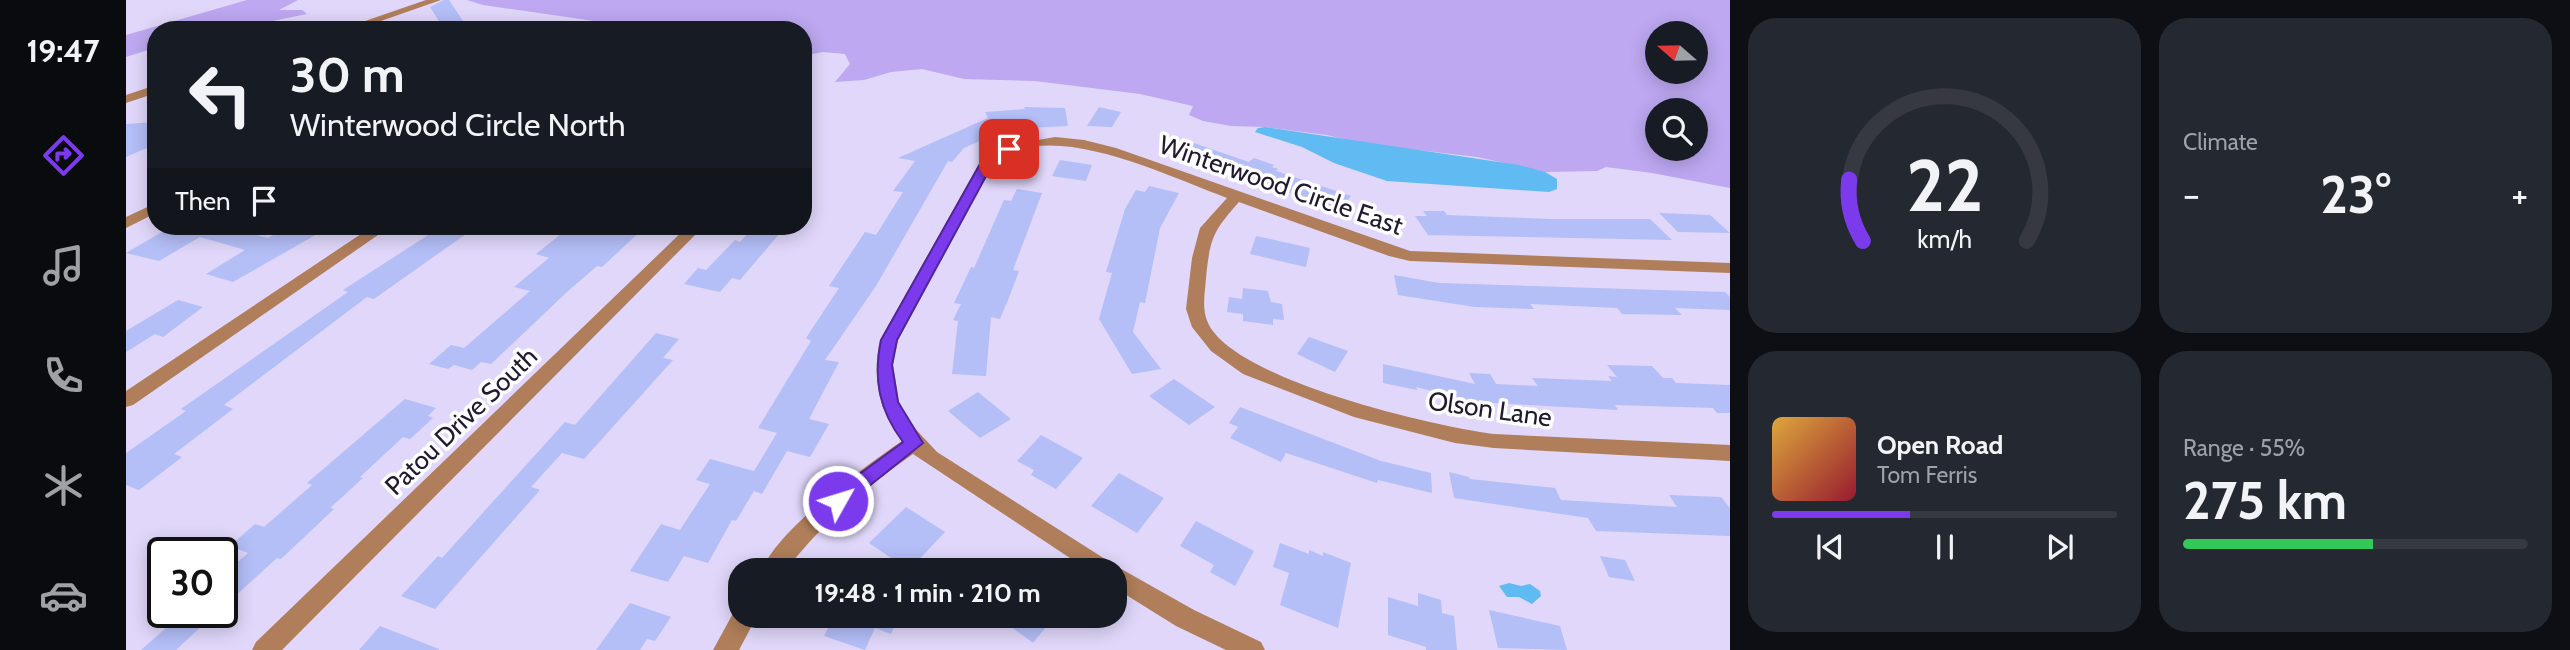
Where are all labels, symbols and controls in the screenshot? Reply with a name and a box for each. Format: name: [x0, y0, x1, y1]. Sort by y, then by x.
north arrow: [1645, 21, 1708, 84]
map controls: [1645, 21, 1708, 161]
text: 19:47: [26, 31, 100, 70]
text: 30 m: [290, 45, 405, 104]
icon: left: [175, 49, 266, 140]
button: search: [1645, 98, 1708, 161]
text: Winterwood Circle North: [290, 105, 626, 144]
pin: [979, 119, 1039, 179]
street label: Winterwood Circle East: [1155, 128, 1407, 242]
text: Climate: [2183, 128, 2258, 156]
icon: arrive: [990, 130, 1028, 168]
icon: directions: [39, 131, 88, 180]
text: 22: [1906, 142, 1983, 230]
text: 23°: [2320, 163, 2391, 226]
text: −: [2183, 171, 2200, 218]
text: +: [2511, 171, 2528, 218]
icon: arrive: [245, 182, 283, 220]
text: Then: [175, 185, 231, 217]
text: km/h: [1917, 224, 1972, 254]
icon: music: [39, 241, 88, 290]
street label: Patou Drive South: [378, 340, 544, 502]
icon: phone: [39, 351, 88, 400]
street label: Olson Lane: [1426, 384, 1554, 434]
text: Open Road: [1877, 429, 2003, 461]
text: Range · 55%: [2183, 434, 2305, 462]
icon: climate: [39, 461, 88, 510]
text: Tom Ferris: [1877, 461, 1977, 489]
position arrow: [801, 464, 875, 538]
text: 275 km: [2183, 469, 2347, 532]
icon: previous: [1811, 528, 1849, 566]
icon: pause: [1926, 528, 1964, 566]
icon: next: [2041, 528, 2079, 566]
speed limit sign: 30: [147, 537, 238, 628]
icon: car: [39, 571, 88, 620]
text: 19:48 · 1 min · 210 m: [814, 577, 1041, 609]

